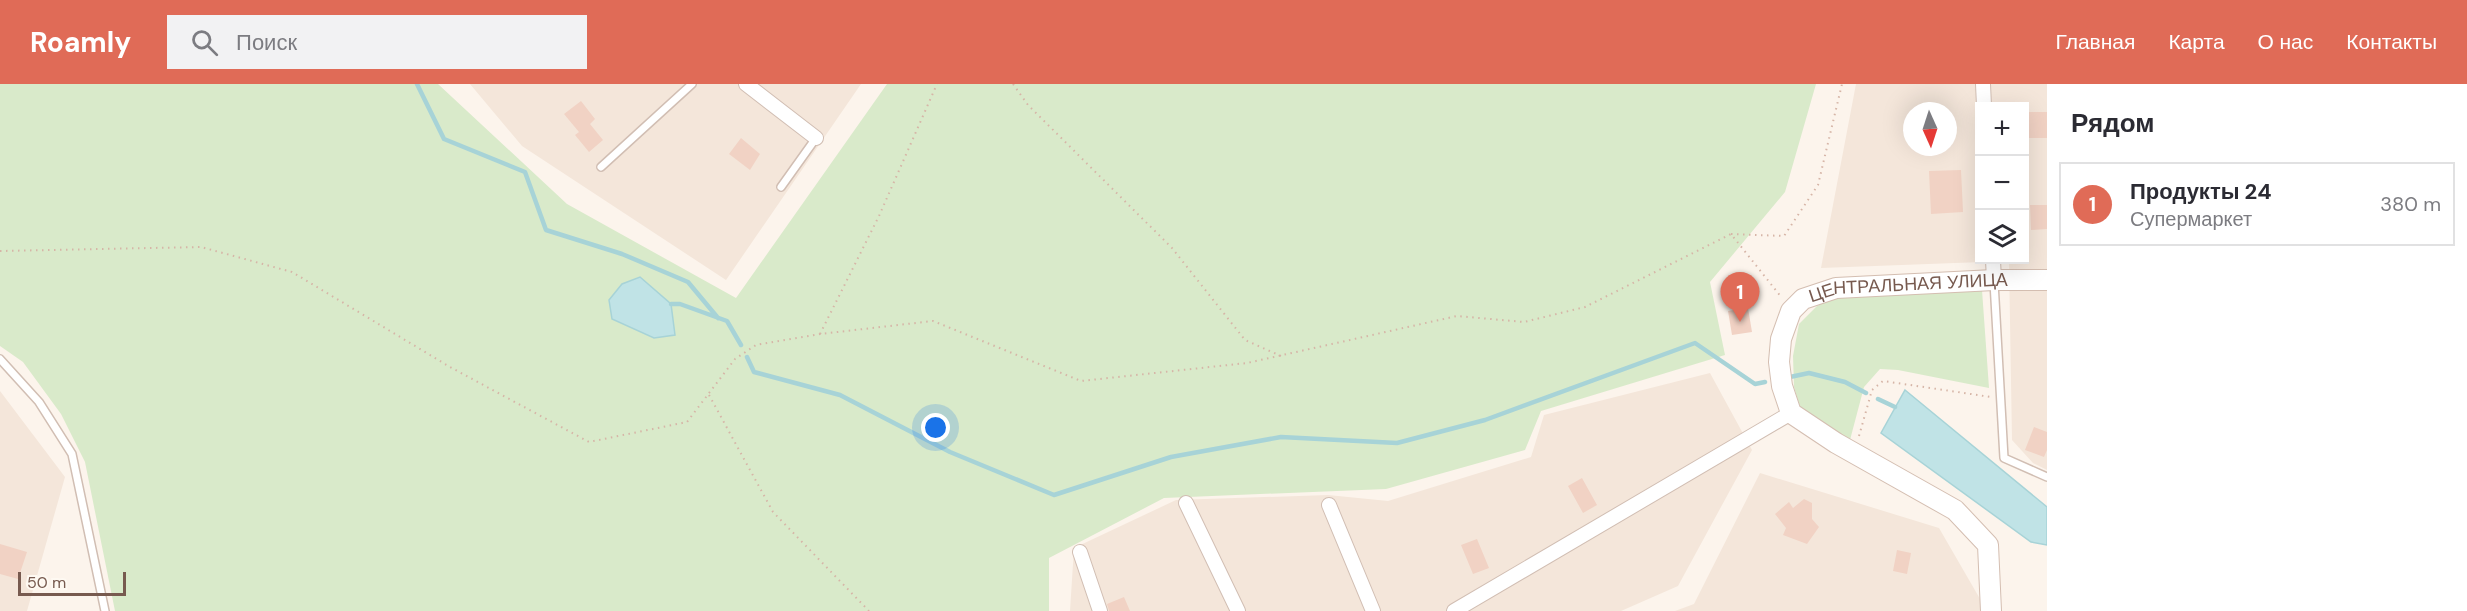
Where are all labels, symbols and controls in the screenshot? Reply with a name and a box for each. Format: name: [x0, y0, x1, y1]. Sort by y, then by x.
search box: [167, 15, 587, 69]
text: Roamly: [30, 24, 131, 61]
icon: search: [188, 26, 221, 59]
text: Поиск: [236, 28, 297, 57]
text: Главная: [2055, 28, 2135, 56]
text: Карта: [2168, 28, 2225, 56]
text: О нас: [2258, 28, 2313, 56]
text: Контакты: [2346, 28, 2437, 56]
north arrow: [1903, 102, 1957, 156]
map controls: [1975, 102, 2029, 264]
button: +: [1975, 102, 2029, 156]
text: Рядом: [2071, 106, 2154, 140]
button: −: [1975, 156, 2029, 210]
text: Продукты 24: [2130, 177, 2271, 206]
text: 1: [2089, 191, 2096, 217]
text: 380 m: [2380, 191, 2441, 217]
text: Супермаркет: [2130, 206, 2252, 232]
button: layers: [1975, 210, 2029, 264]
street label: ЦЕНТРАЛЬНАЯ УЛИЦА: [1806, 268, 2008, 308]
pin: 1: [1720, 272, 1760, 322]
your location: [921, 413, 950, 442]
scale bar: [18, 569, 126, 596]
text: 50 m: [27, 572, 66, 593]

